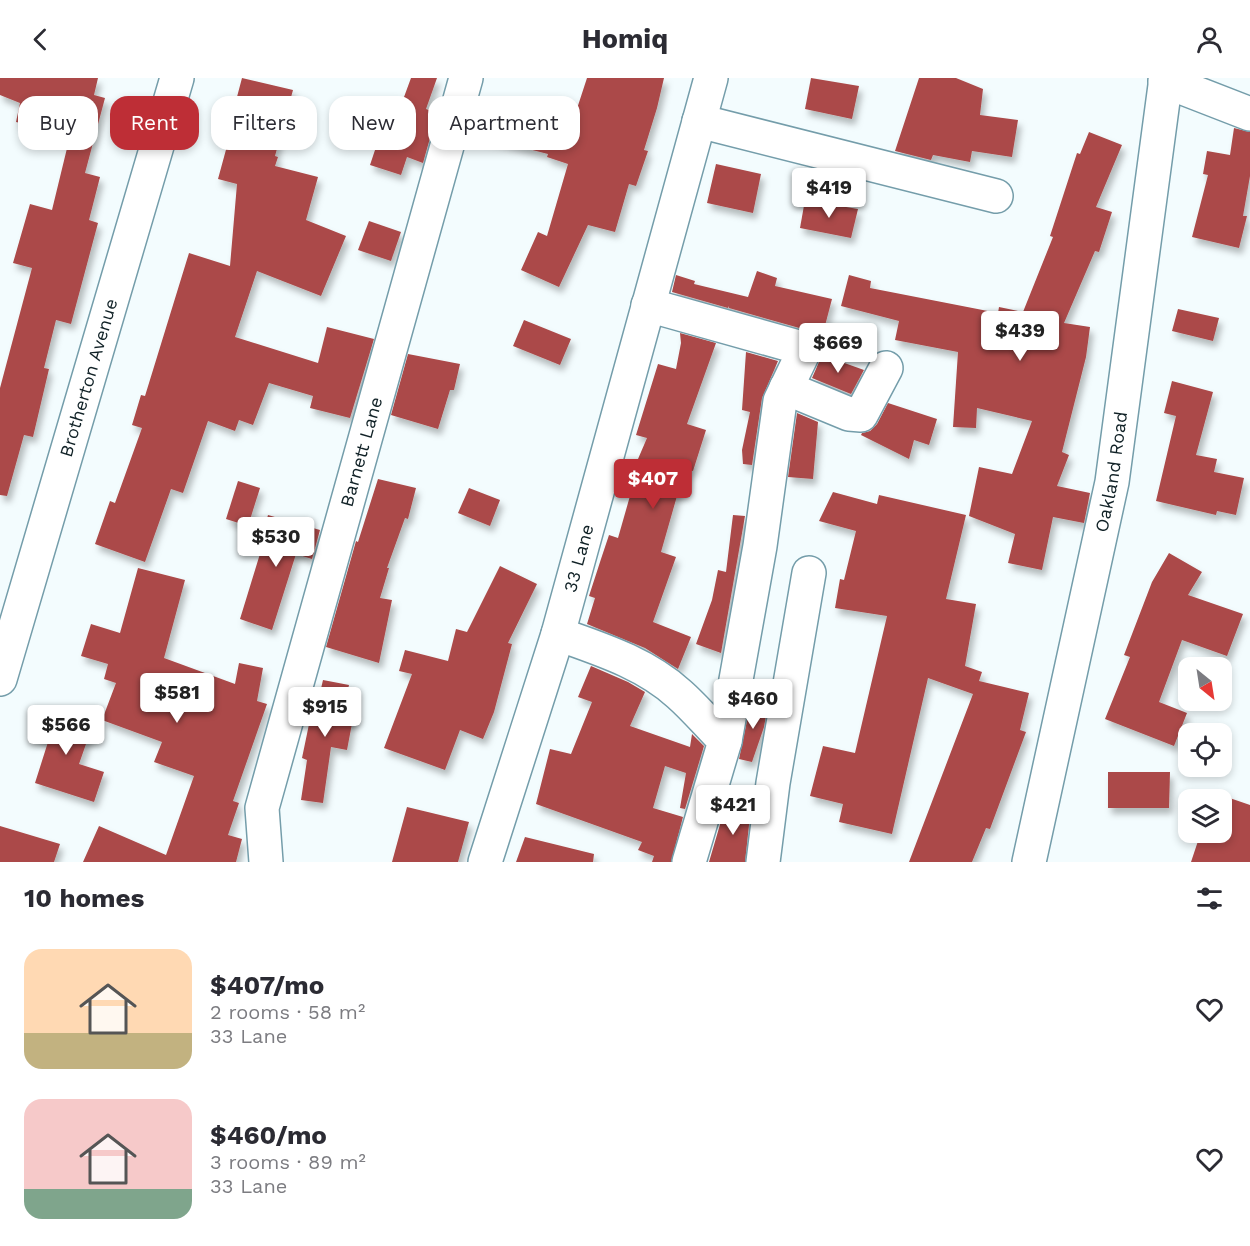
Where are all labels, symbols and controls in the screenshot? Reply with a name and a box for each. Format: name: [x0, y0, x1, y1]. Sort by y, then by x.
icon: back: [24, 23, 57, 56]
text: Homiq: [582, 23, 668, 55]
icon: person: [1193, 23, 1226, 56]
chip: Buy: [18, 96, 98, 150]
chip: Rent: [110, 96, 199, 150]
chip: Filters: [211, 96, 317, 150]
chip: New: [329, 96, 416, 150]
chip: Apartment: [428, 96, 580, 150]
pin: $419: [793, 168, 865, 219]
text: $419: [806, 175, 852, 199]
street label: Brotherton Avenue: [55, 296, 121, 459]
pin: $439: [984, 311, 1056, 362]
text: $439: [995, 318, 1045, 342]
pin: $669: [802, 323, 874, 374]
text: $669: [813, 330, 863, 354]
street label: Barnett Lane: [336, 394, 386, 509]
street label: Oakland Road: [1090, 410, 1131, 534]
pin: $407: [617, 459, 689, 510]
text: $407: [628, 466, 678, 490]
pin: $530: [240, 517, 312, 568]
street label: 33 Lane: [559, 522, 598, 594]
text: $530: [251, 524, 301, 548]
north arrow: [1178, 657, 1232, 711]
map controls: [1178, 657, 1232, 843]
pin: $581: [141, 673, 213, 724]
pin: $460: [717, 679, 789, 730]
text: $581: [154, 680, 200, 704]
text: $460: [728, 686, 778, 710]
pin: $915: [289, 687, 361, 738]
text: $915: [302, 694, 348, 718]
pin: $566: [30, 705, 102, 756]
text: $566: [41, 712, 91, 736]
button: locate: [1178, 723, 1232, 777]
pin: $421: [697, 785, 769, 836]
button: layers: [1178, 789, 1232, 843]
text: $421: [710, 792, 756, 816]
icon: filters: [1193, 882, 1226, 915]
text: 10 homes: [24, 883, 144, 913]
text: $407/mo: [210, 970, 324, 1000]
icon: home: [72, 973, 144, 1045]
icon: heart: [1193, 993, 1226, 1026]
text: 2 rooms · 58 m²: [210, 1000, 365, 1024]
text: 33 Lane: [210, 1024, 287, 1048]
text: $460/mo: [210, 1120, 327, 1150]
icon: home: [72, 1123, 144, 1195]
icon: heart: [1193, 1143, 1226, 1176]
text: 3 rooms · 89 m²: [210, 1150, 366, 1174]
text: 33 Lane: [210, 1174, 287, 1198]

